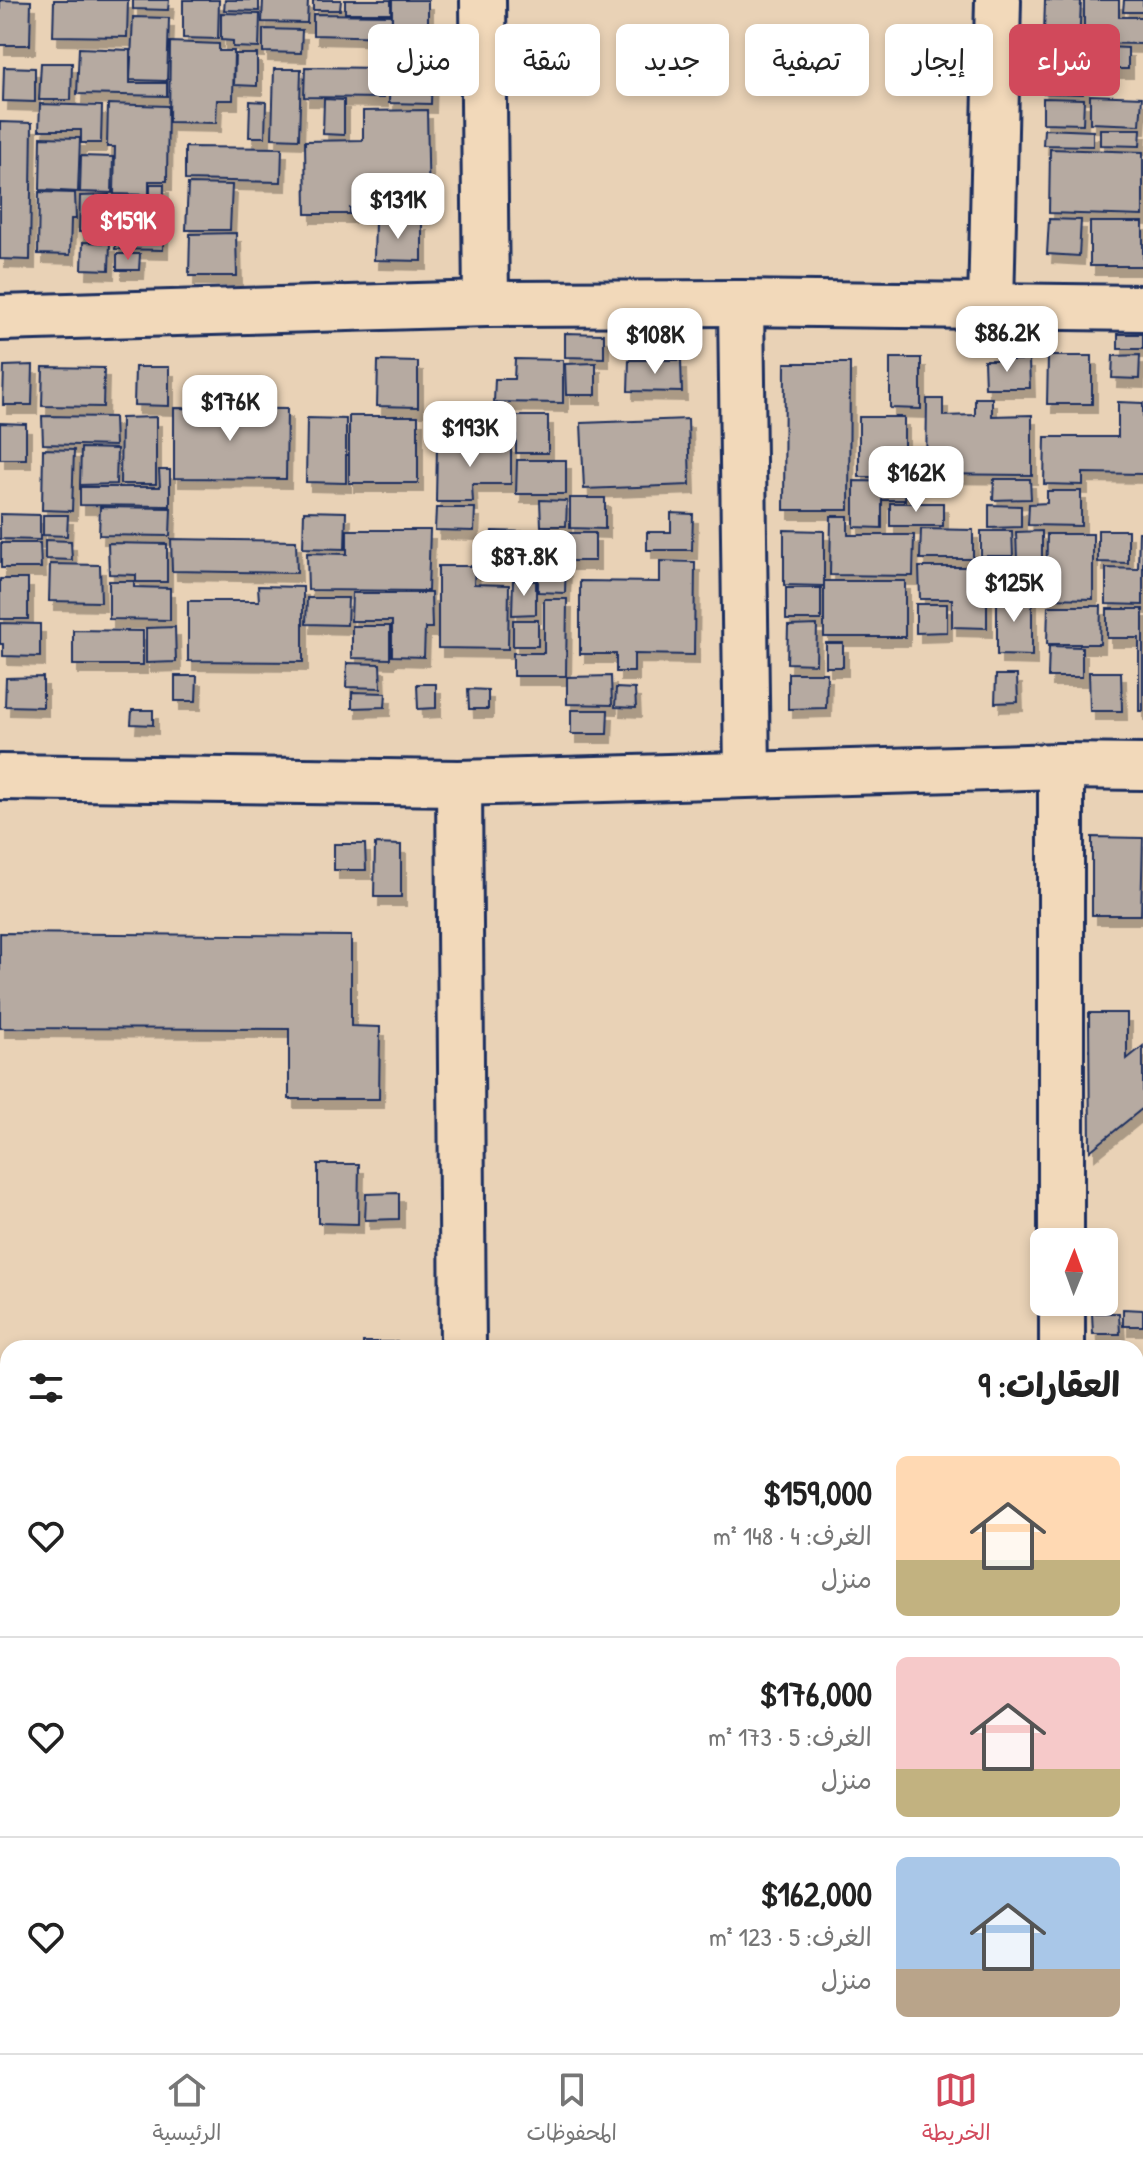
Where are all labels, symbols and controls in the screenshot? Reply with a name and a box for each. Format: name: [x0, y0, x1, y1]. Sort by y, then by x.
chip: منزل: [368, 24, 479, 96]
chip: شقة: [495, 24, 600, 96]
chip: جديد: [616, 24, 729, 96]
chip: تصفية: [745, 24, 869, 96]
chip: إيجار: [885, 24, 993, 96]
chip: شراء: [1009, 24, 1120, 96]
pin: $131K: [342, 173, 454, 241]
text: $131K: [369, 181, 427, 216]
pin: $159K: [72, 194, 184, 262]
text: $159K: [100, 202, 156, 237]
pin: $86.2K: [942, 306, 1072, 374]
pin: $108K: [599, 308, 711, 376]
text: $86.2K: [974, 314, 1040, 349]
text: $108K: [625, 316, 685, 351]
pin: $176K: [174, 375, 286, 443]
text: $176K: [200, 383, 260, 418]
pin: $193K: [414, 401, 526, 469]
text: $193K: [441, 409, 499, 444]
pin: $162K: [860, 446, 972, 514]
text: $162K: [887, 454, 945, 489]
pin: $87.8K: [459, 530, 589, 598]
text: $87.8K: [490, 538, 558, 573]
pin: $125K: [958, 556, 1070, 624]
text: $125K: [984, 564, 1044, 599]
north arrow: [1030, 1228, 1118, 1316]
map controls: [1030, 1228, 1118, 1316]
text: العقارات: 9: [978, 1362, 1120, 1408]
icon: filters: [24, 1366, 68, 1410]
text: $159,000: [763, 1470, 872, 1516]
icon: home: [960, 1488, 1056, 1584]
icon: heart: [24, 1514, 68, 1558]
text: الغرف: 4 · 148 m²: [713, 1518, 872, 1553]
text: منزل: [821, 1561, 872, 1596]
text: $176,000: [759, 1671, 872, 1717]
icon: home: [960, 1689, 1056, 1785]
icon: heart: [24, 1715, 68, 1759]
text: الغرف: 5 · 173 m²: [708, 1719, 872, 1754]
text: منزل: [821, 1762, 872, 1797]
text: $162,000: [760, 1871, 872, 1917]
icon: home: [960, 1889, 1056, 1985]
icon: heart: [24, 1915, 68, 1959]
text: الغرف: 5 · 123 m²: [709, 1919, 872, 1954]
text: منزل: [821, 1962, 872, 1997]
tab: الرئيسية: [152, 2068, 222, 2152]
tab: المحفوظات: [526, 2068, 617, 2152]
tab: الخريطة: [922, 2068, 991, 2152]

